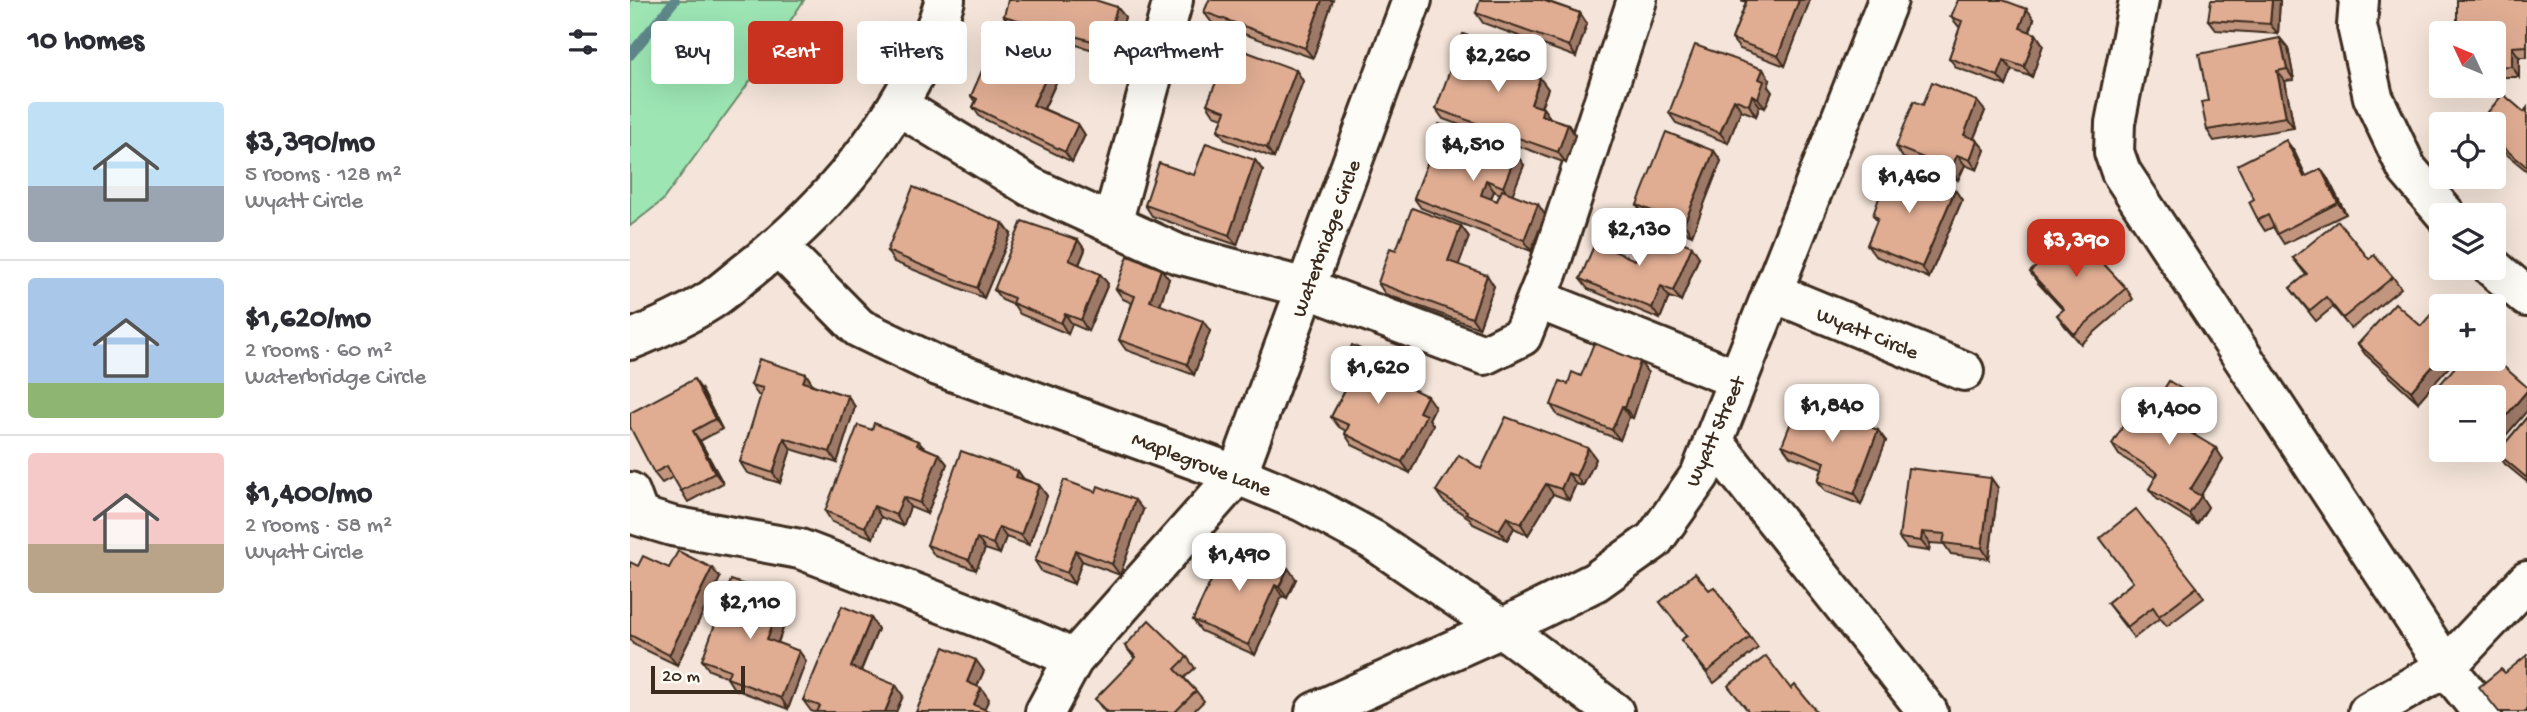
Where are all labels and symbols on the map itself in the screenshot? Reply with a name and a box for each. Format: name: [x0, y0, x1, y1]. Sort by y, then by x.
north arrow: [2429, 21, 2506, 98]
pin: $2,260: [1441, 34, 1555, 94]
pin: $4,510: [1416, 124, 1530, 183]
street label: Waterbridge Circle: [1288, 156, 1369, 321]
pin: $1,460: [1852, 156, 1966, 215]
pin: $2,130: [1582, 208, 1696, 268]
pin: $3,390: [2019, 219, 2133, 279]
street label: Wyatt Circle: [1812, 303, 1922, 367]
pin: $1,620: [1321, 346, 1435, 406]
street label: Wyatt Street: [1682, 371, 1754, 491]
pin: $1,840: [1775, 384, 1889, 444]
pin: $1,400: [2112, 388, 2226, 447]
street label: Maplegrove Lane: [1127, 428, 1275, 505]
pin: $1,490: [1182, 534, 1296, 593]
pin: $2,110: [693, 582, 807, 641]
scale bar: [651, 663, 746, 695]

